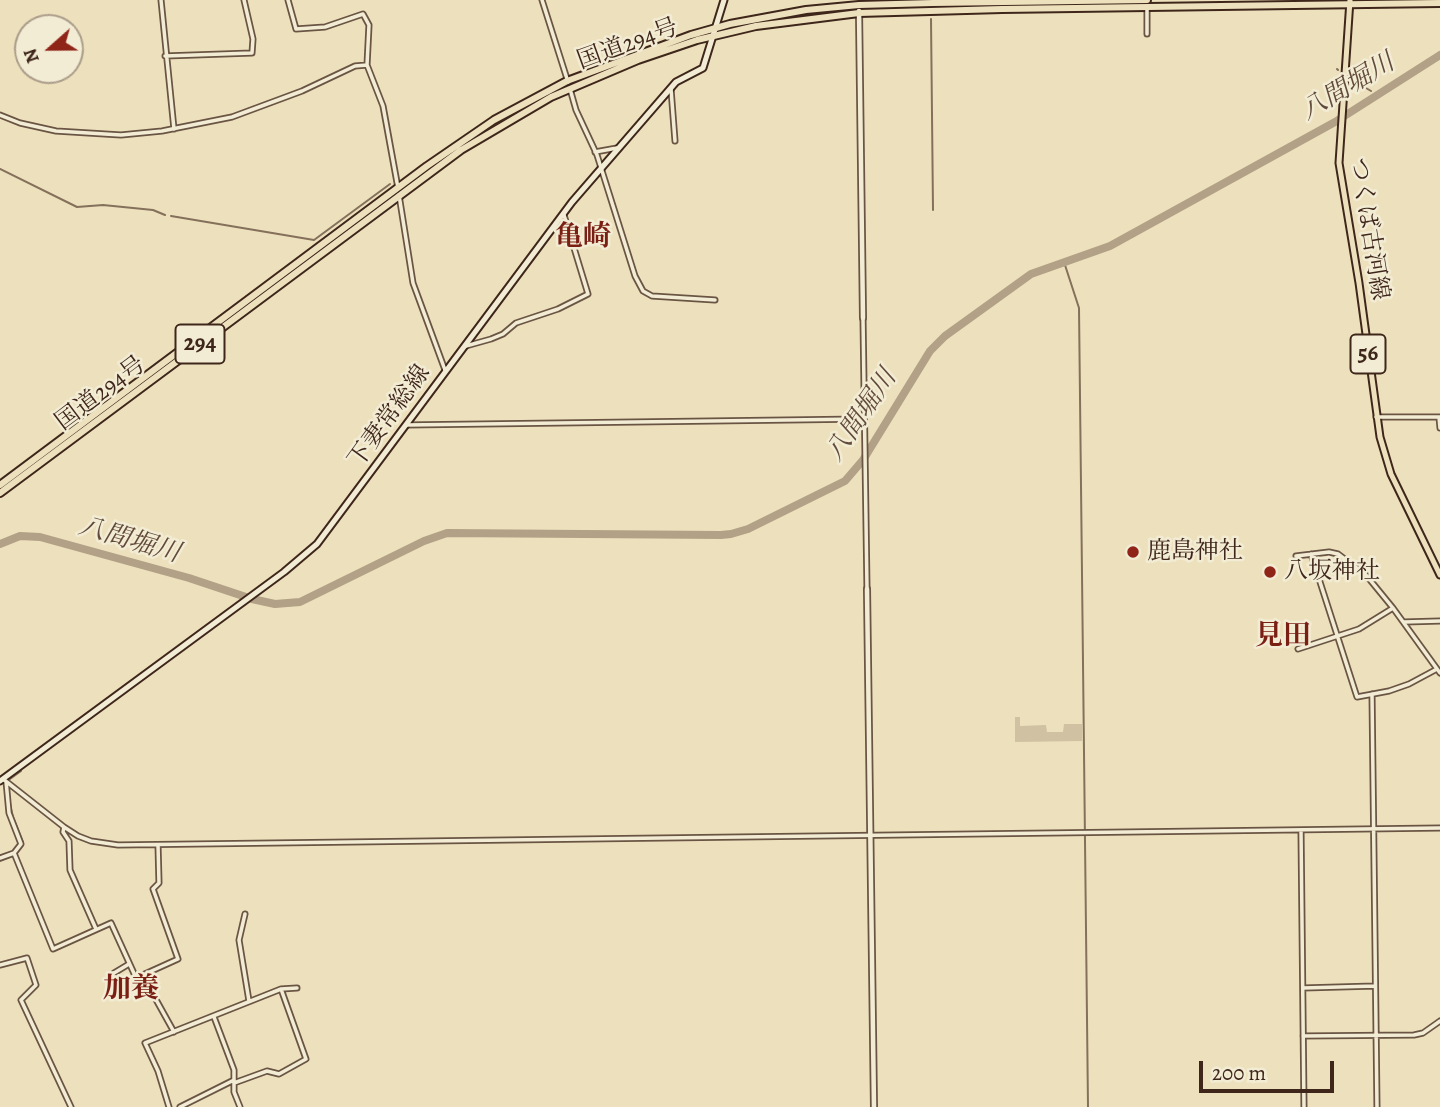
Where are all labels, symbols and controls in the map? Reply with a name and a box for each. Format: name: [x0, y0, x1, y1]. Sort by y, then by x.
street label: 国道294号: [574, 13, 682, 77]
north arrow: [14, 14, 84, 84]
text: N: [17, 45, 46, 67]
water label: 八間堀川: [1295, 48, 1401, 128]
street label: つくば古河線: [1343, 156, 1393, 302]
district label: 亀崎: [555, 221, 611, 255]
road number: 294: [176, 324, 224, 364]
road number: 56: [1350, 334, 1386, 374]
street label: 国道294号: [50, 351, 152, 437]
street label: 下妻常総線: [343, 360, 437, 474]
water label: 八間堀川: [820, 364, 904, 468]
water label: 八間堀川: [75, 512, 183, 570]
place label: 鹿島神社: [1147, 538, 1243, 566]
marker: 鹿島神社: [1125, 544, 1141, 560]
place label: 八坂神社: [1284, 558, 1380, 586]
marker: 八坂神社: [1262, 564, 1278, 580]
district label: 見田: [1255, 620, 1311, 654]
district label: 加養: [103, 973, 159, 1007]
scale bar: [1202, 1048, 1337, 1092]
text: 200 m: [1212, 1059, 1266, 1087]

